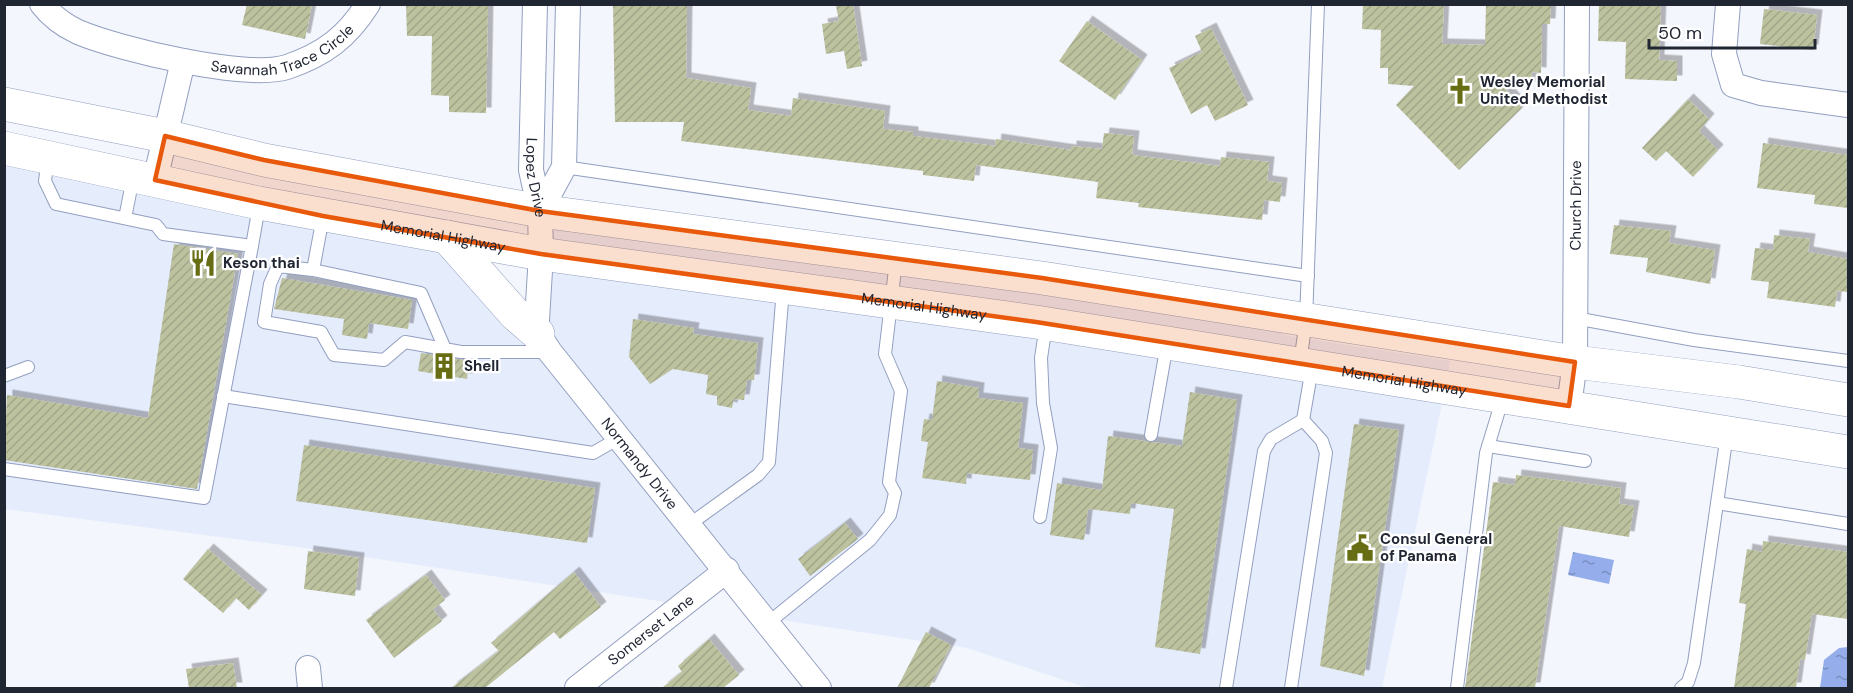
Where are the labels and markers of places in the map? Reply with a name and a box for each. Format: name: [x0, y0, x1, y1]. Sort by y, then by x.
place label: Wesley Memorial United Methodist: [1480, 72, 1608, 109]
church icon: Wesley Memorial United Methodist: [1445, 76, 1475, 106]
restaurant icon: Keson thai: [188, 248, 218, 278]
place label: Keson thai: [223, 253, 300, 273]
building icon: Shell: [429, 351, 459, 381]
place label: Shell: [464, 356, 499, 376]
place label: Consul General of Panama: [1380, 529, 1492, 566]
public building icon: Consul General of Panama: [1345, 533, 1375, 563]

